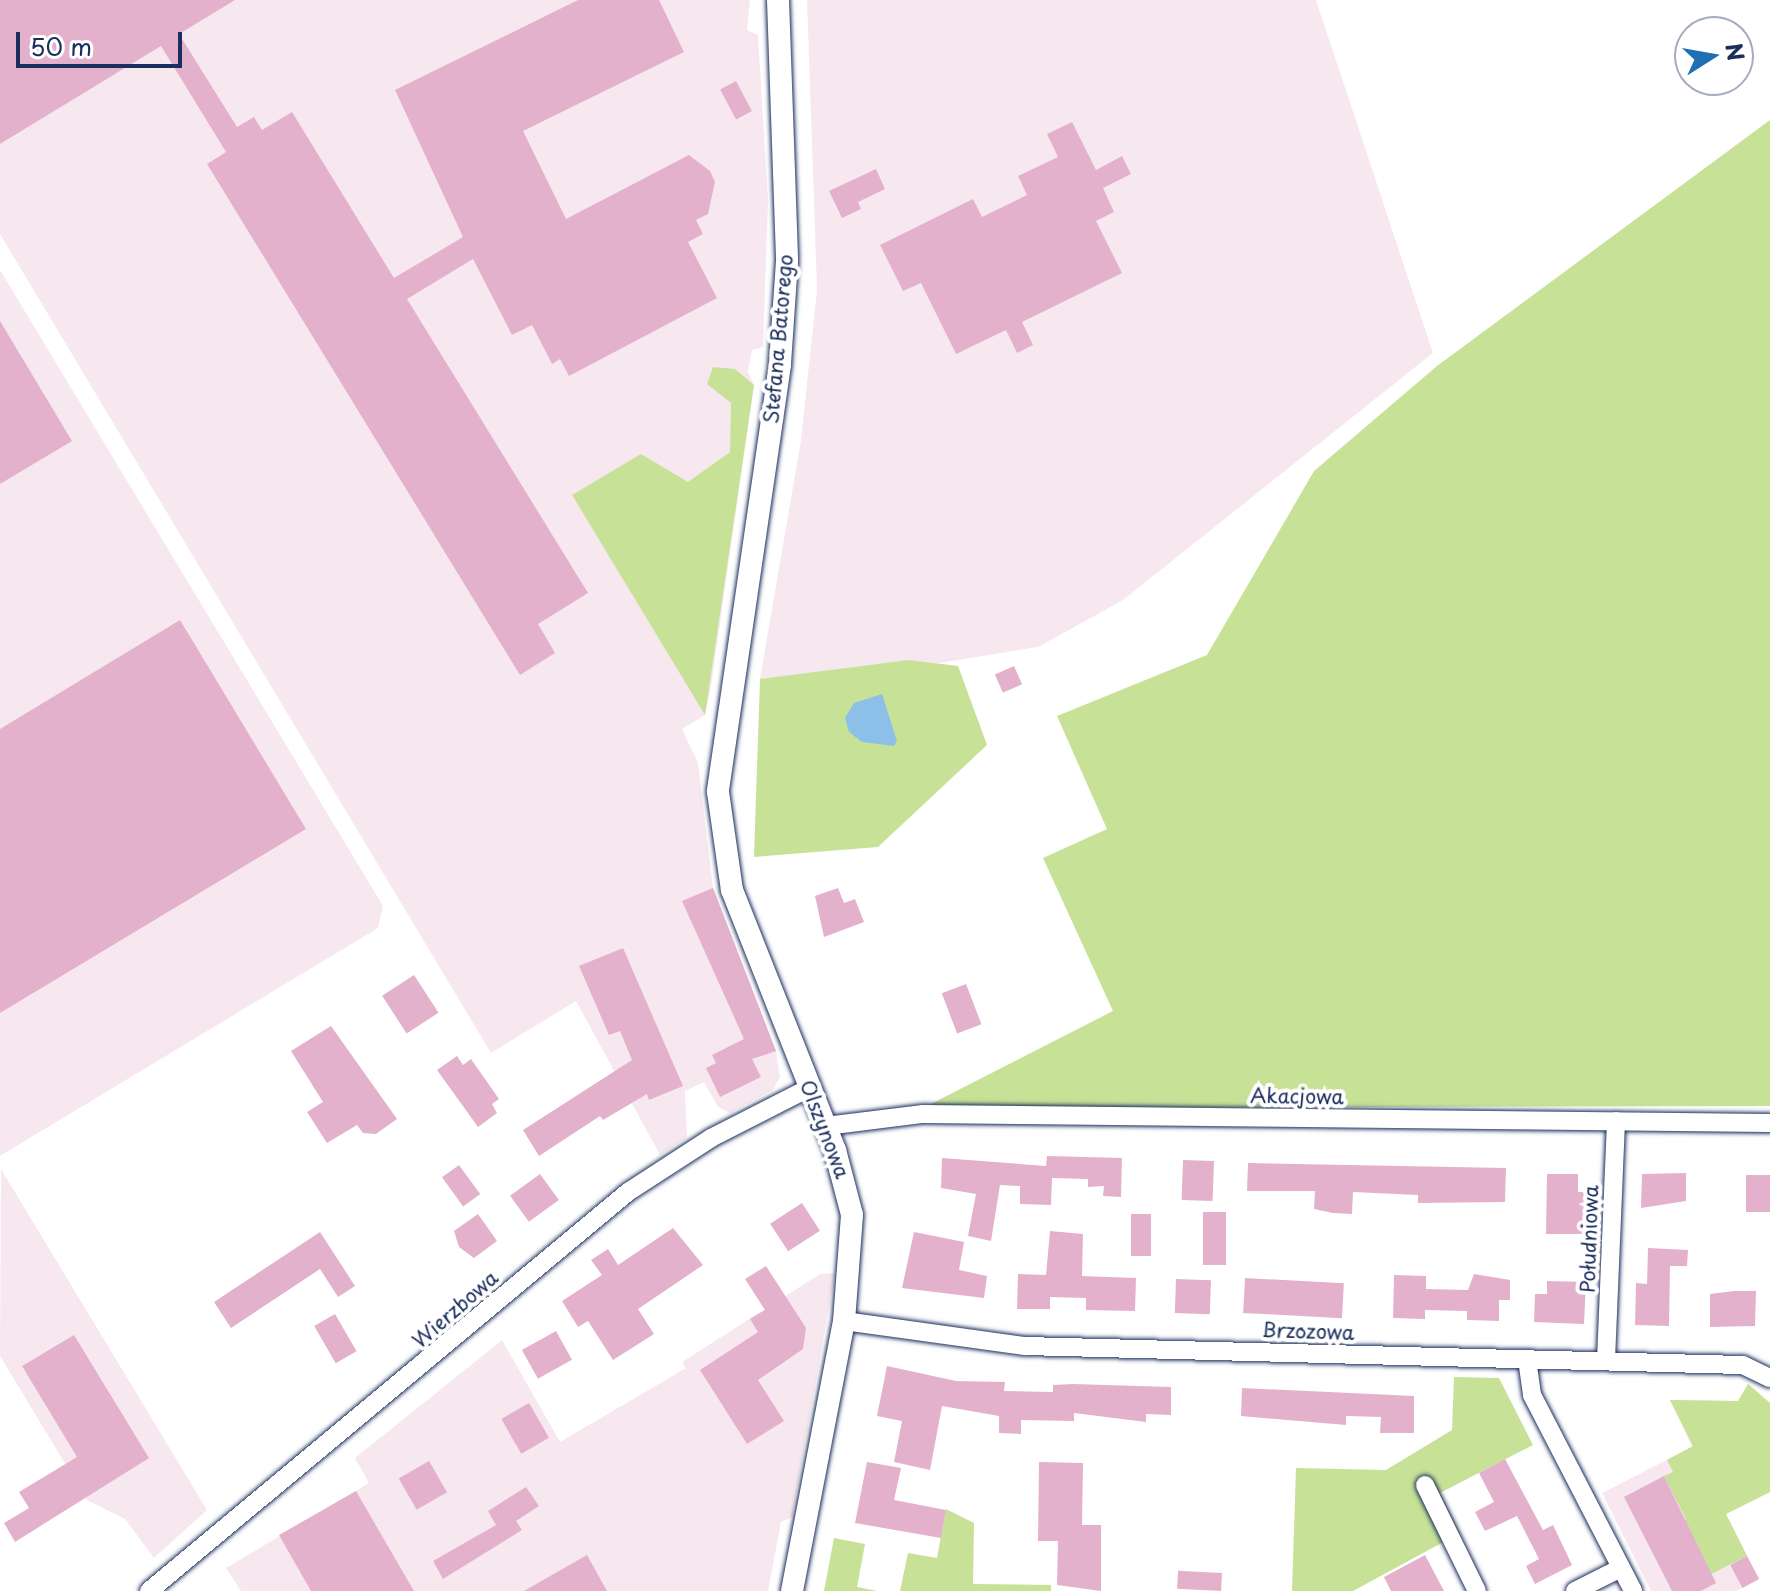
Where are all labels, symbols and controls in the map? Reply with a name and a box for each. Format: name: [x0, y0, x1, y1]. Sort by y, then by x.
scale bar: [20, 16, 186, 66]
north arrow: [1674, 16, 1754, 96]
text: 50 m: [30, 28, 92, 64]
text: N: [1718, 40, 1754, 63]
street label: Stefana Batorego: [759, 254, 797, 424]
street label: Olszynowa: [795, 1076, 855, 1182]
street label: Akacjowa: [1250, 1083, 1344, 1109]
street label: Południowa: [1575, 1185, 1603, 1293]
street label: Wierzbowa: [407, 1265, 503, 1353]
street label: Brzozowa: [1261, 1317, 1355, 1345]

